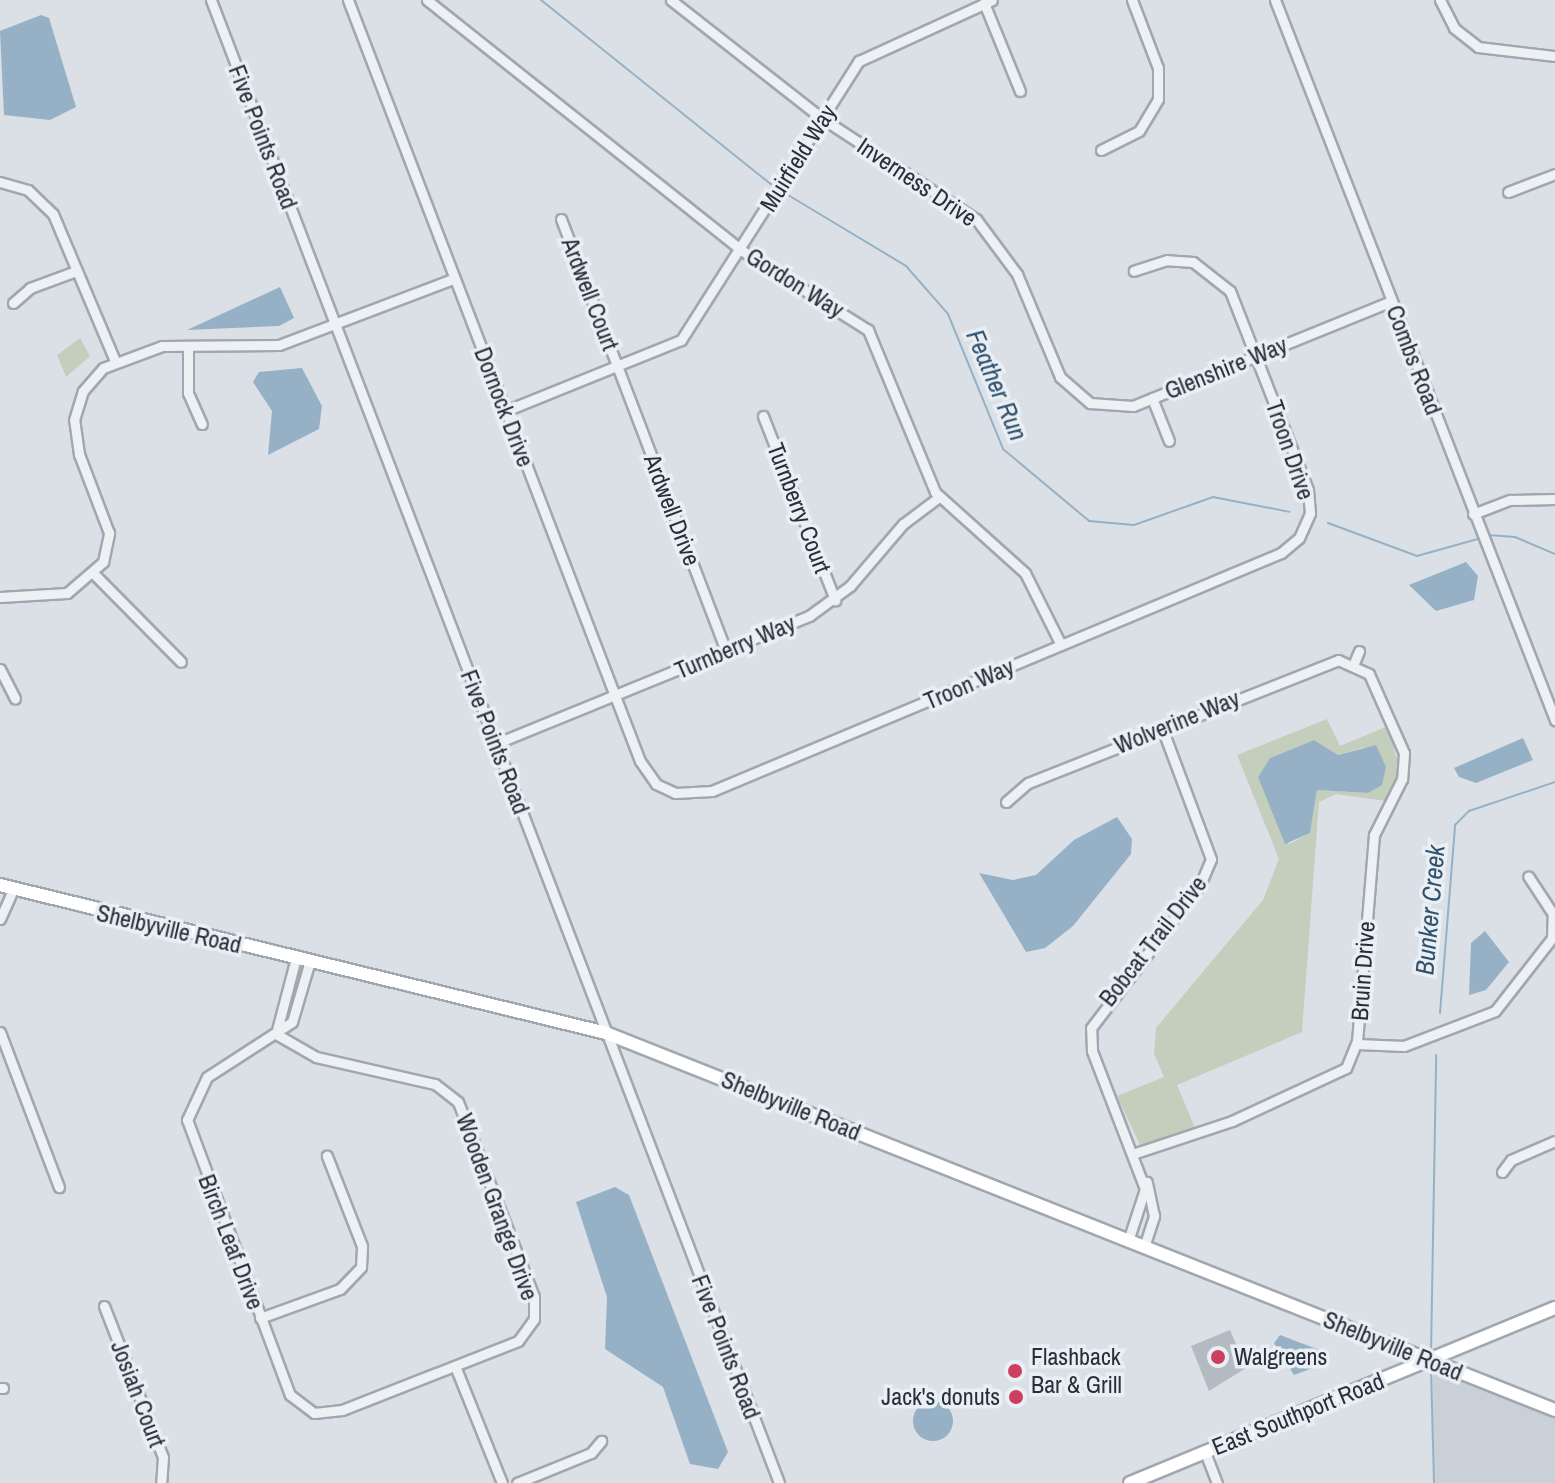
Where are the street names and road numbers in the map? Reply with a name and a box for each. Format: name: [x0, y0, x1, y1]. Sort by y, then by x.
street label: Five Points Road: [222, 61, 304, 213]
street label: Muirfield Way: [754, 99, 842, 217]
street label: Inverness Drive: [852, 132, 982, 232]
street label: Ardwell Court: [555, 234, 625, 354]
street label: Gordon Way: [741, 242, 849, 324]
street label: Combs Road: [1380, 301, 1448, 419]
street label: Glenshire Way: [1161, 330, 1291, 406]
street label: Dornock Drive: [468, 343, 540, 471]
street label: Troon Drive: [1260, 397, 1320, 503]
street label: Turnberry Court: [761, 439, 837, 577]
street label: Ardwell Drive: [638, 450, 706, 570]
street label: Turnberry Way: [671, 609, 799, 685]
street label: Troon Way: [920, 652, 1018, 716]
street label: Five Points Road: [454, 666, 536, 818]
street label: Wolverine Way: [1110, 684, 1244, 760]
street label: Bobcat Trail Drive: [1093, 870, 1213, 1012]
street label: Shelbyville Road: [94, 898, 244, 960]
street label: Bruin Drive: [1345, 920, 1381, 1022]
street label: Shelbyville Road: [717, 1065, 865, 1147]
street label: Wooden Grange Drive: [450, 1110, 544, 1304]
street label: Birch Leaf Drive: [192, 1170, 270, 1314]
street label: Five Points Road: [685, 1271, 767, 1423]
street label: Shelbyville Road: [1319, 1305, 1467, 1387]
street label: Josiah Court: [105, 1337, 171, 1451]
street label: East Southport Road: [1208, 1366, 1388, 1462]

